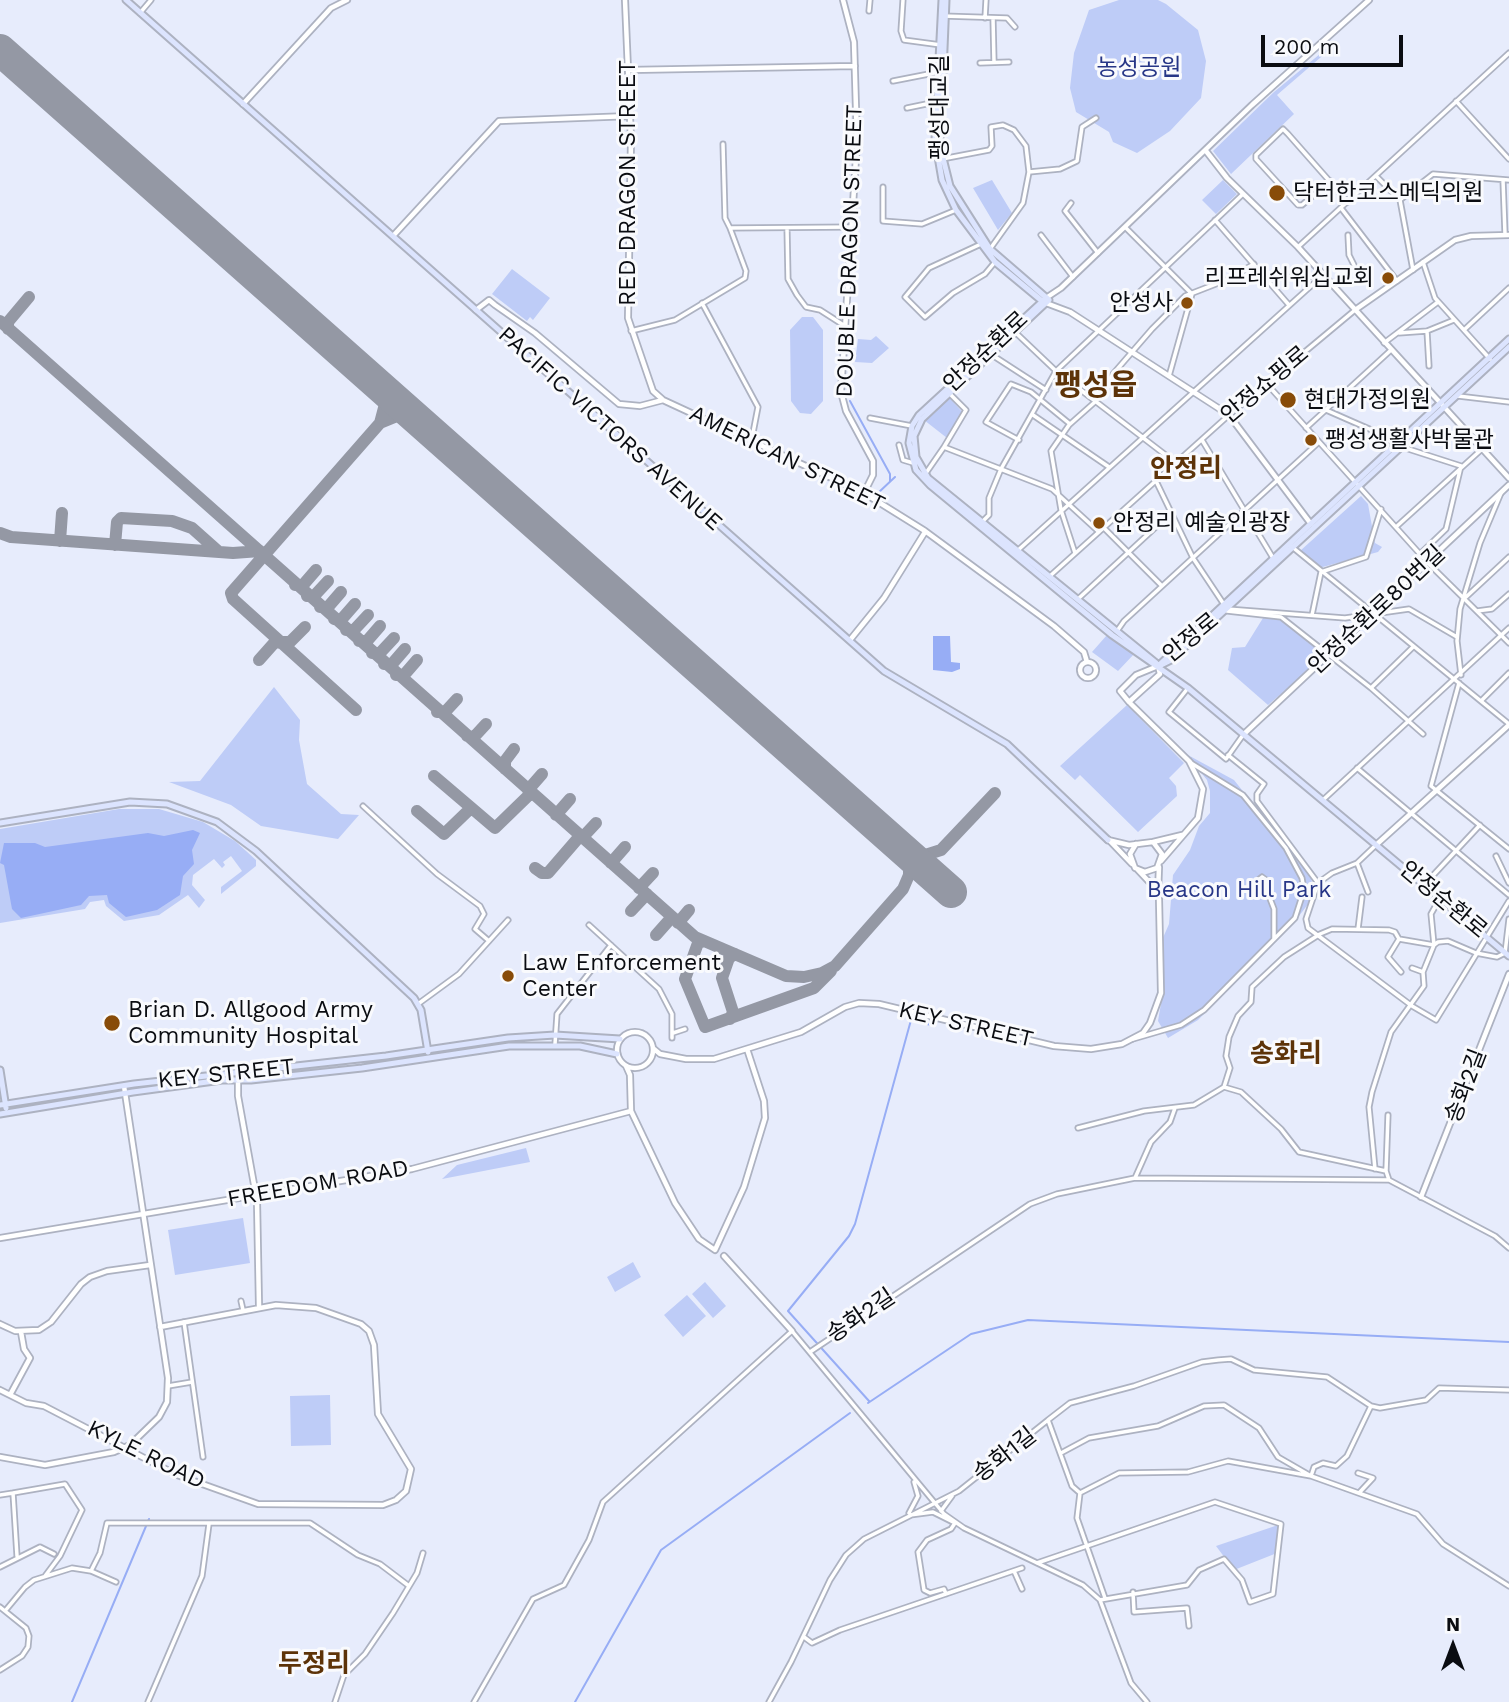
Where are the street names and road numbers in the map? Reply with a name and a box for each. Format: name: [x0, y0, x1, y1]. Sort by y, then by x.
street label: 팽성대교길: [926, 54, 954, 160]
street label: RED DRAGON STREET: [614, 60, 642, 306]
street label: DOUBLE DRAGON STREET: [831, 104, 869, 398]
street label: 안정순환로: [938, 306, 1034, 398]
street label: PACIFIC VICTORS AVENUE: [492, 321, 728, 537]
street label: 안정쇼핑로: [1216, 340, 1314, 430]
street label: AMERICAN STREET: [685, 400, 889, 518]
street label: 안정순환로80번길: [1303, 540, 1451, 680]
street label: 안정로: [1158, 607, 1224, 669]
street label: 안정순환로: [1394, 855, 1492, 945]
street label: KEY STREET: [896, 996, 1036, 1054]
street label: 송화2길: [1439, 1045, 1493, 1127]
street label: KEY STREET: [156, 1053, 296, 1095]
street label: FREEDOM ROAD: [225, 1154, 411, 1214]
street label: 송화2길: [821, 1283, 901, 1349]
street label: KYLE ROAD: [83, 1415, 209, 1495]
street label: 송화1길: [968, 1422, 1042, 1488]

